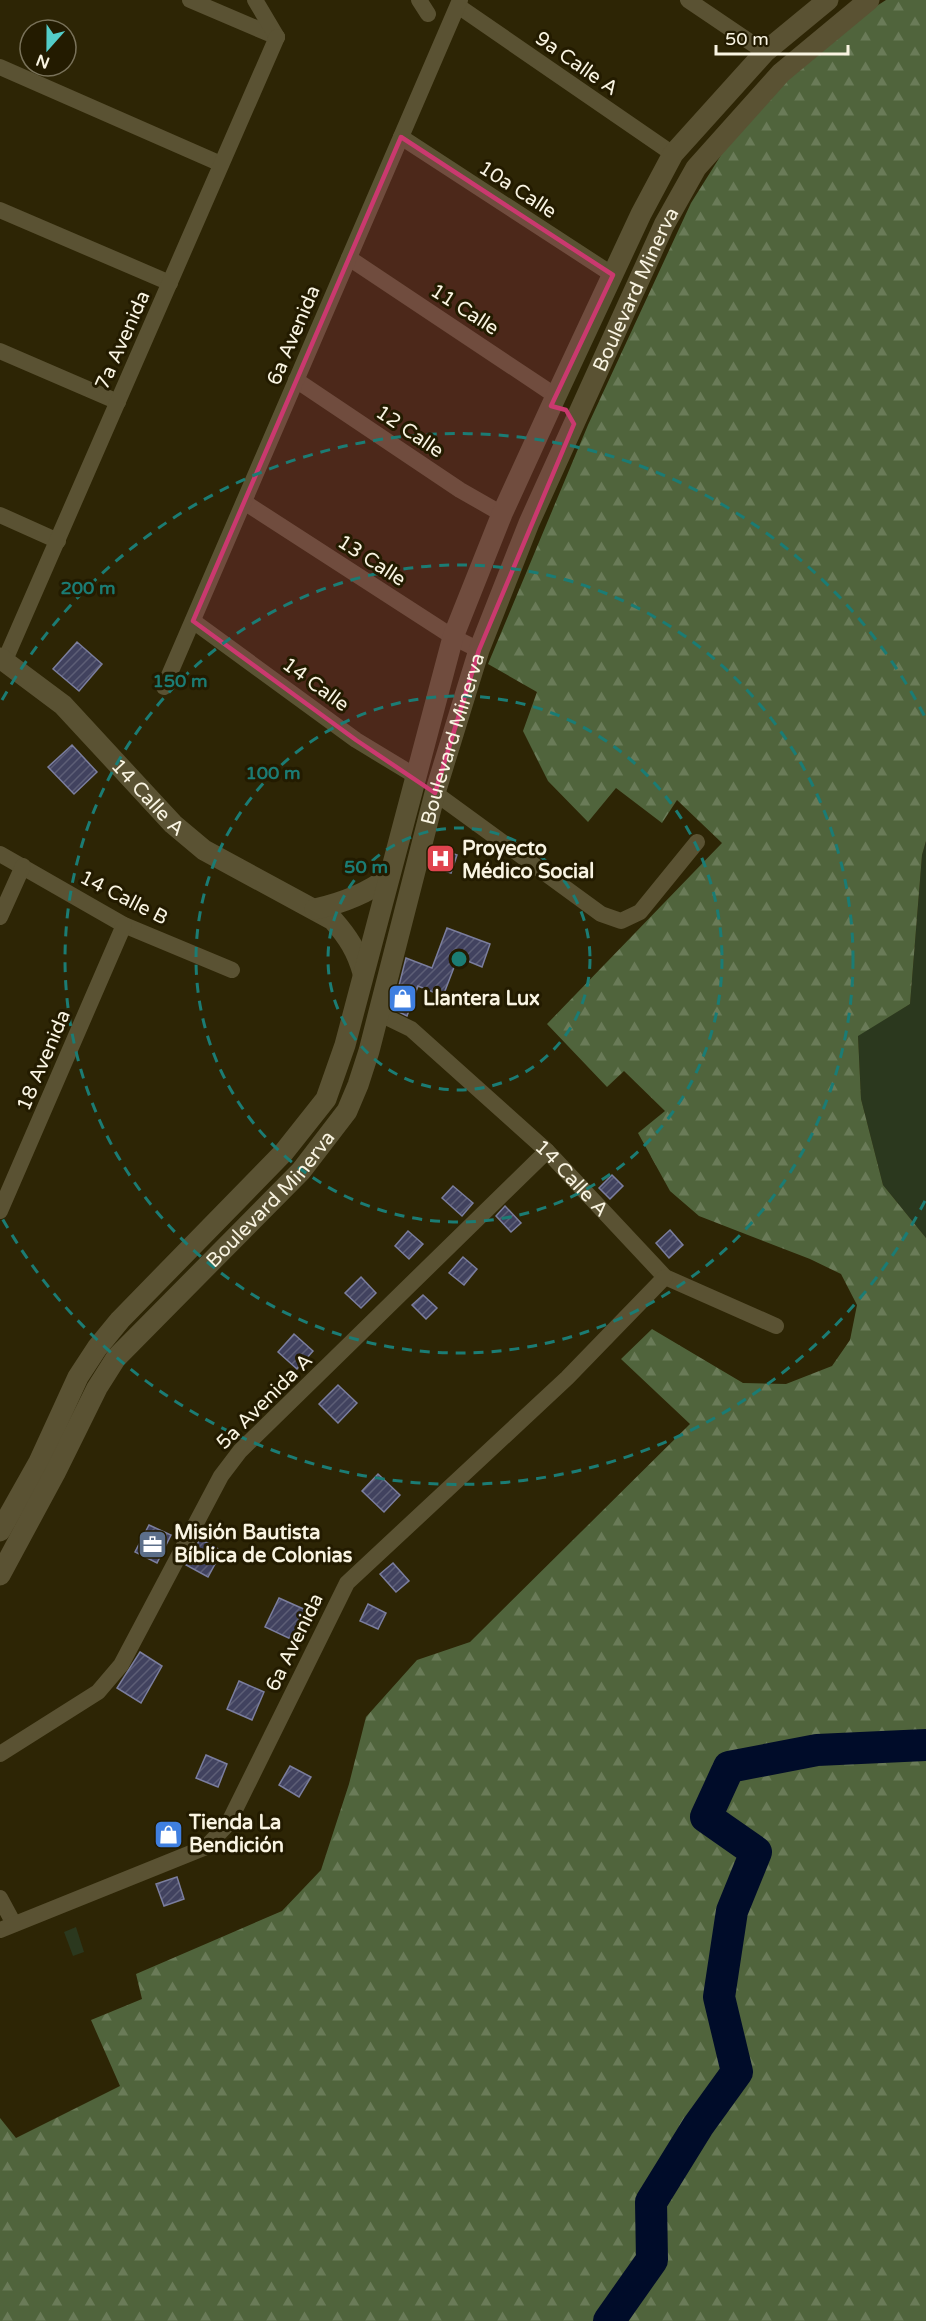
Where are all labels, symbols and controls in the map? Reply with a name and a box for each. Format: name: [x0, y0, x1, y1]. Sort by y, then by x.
north arrow: [18, 18, 78, 78]
scale bar: [716, 18, 848, 56]
street label: 9a Calle A: [530, 27, 622, 101]
text: 50 m: [725, 28, 769, 50]
text: N: [33, 49, 53, 73]
street label: 10a Calle: [474, 156, 561, 224]
street label: Boulevard Minerva: [588, 203, 685, 376]
street label: 11 Calle: [426, 279, 503, 341]
street label: 6a Avenida: [262, 282, 326, 389]
street label: 7a Avenida: [90, 287, 155, 394]
street label: 12 Calle: [371, 400, 448, 463]
street label: 13 Calle: [333, 530, 410, 592]
text: 200 m: [60, 577, 116, 599]
street label: Boulevard Minerva: [416, 650, 490, 828]
street label: 14 Calle: [277, 653, 354, 717]
text: 150 m: [152, 670, 208, 692]
street label: 14 Calle A: [106, 754, 189, 842]
text: 100 m: [245, 762, 301, 784]
place label: Proyecto Médico Social: [462, 837, 594, 884]
hospital icon: Proyecto Médico Social: [425, 843, 457, 875]
text: 50 m: [344, 856, 388, 878]
street label: 14 Calle B: [75, 865, 172, 930]
centre of rings: [449, 949, 469, 969]
shop icon: Llantera Lux: [386, 982, 418, 1014]
place label: Llantera Lux: [423, 987, 540, 1011]
street label: 18 Avenida: [12, 1006, 76, 1114]
street label: Boulevard Minerva: [201, 1126, 340, 1273]
street label: 14 Calle A: [530, 1135, 613, 1222]
street label: 5a Avenida A: [212, 1349, 318, 1455]
place label: Misión Bautista Bíblica de Colonias: [174, 1521, 353, 1568]
office icon: Misión Bautista Bíblica de Colonias: [137, 1528, 169, 1560]
street label: 6a Avenida: [261, 1590, 329, 1695]
place label: Tienda La Bendición: [188, 1811, 284, 1858]
shop icon: Tienda La Bendición: [152, 1818, 184, 1850]

